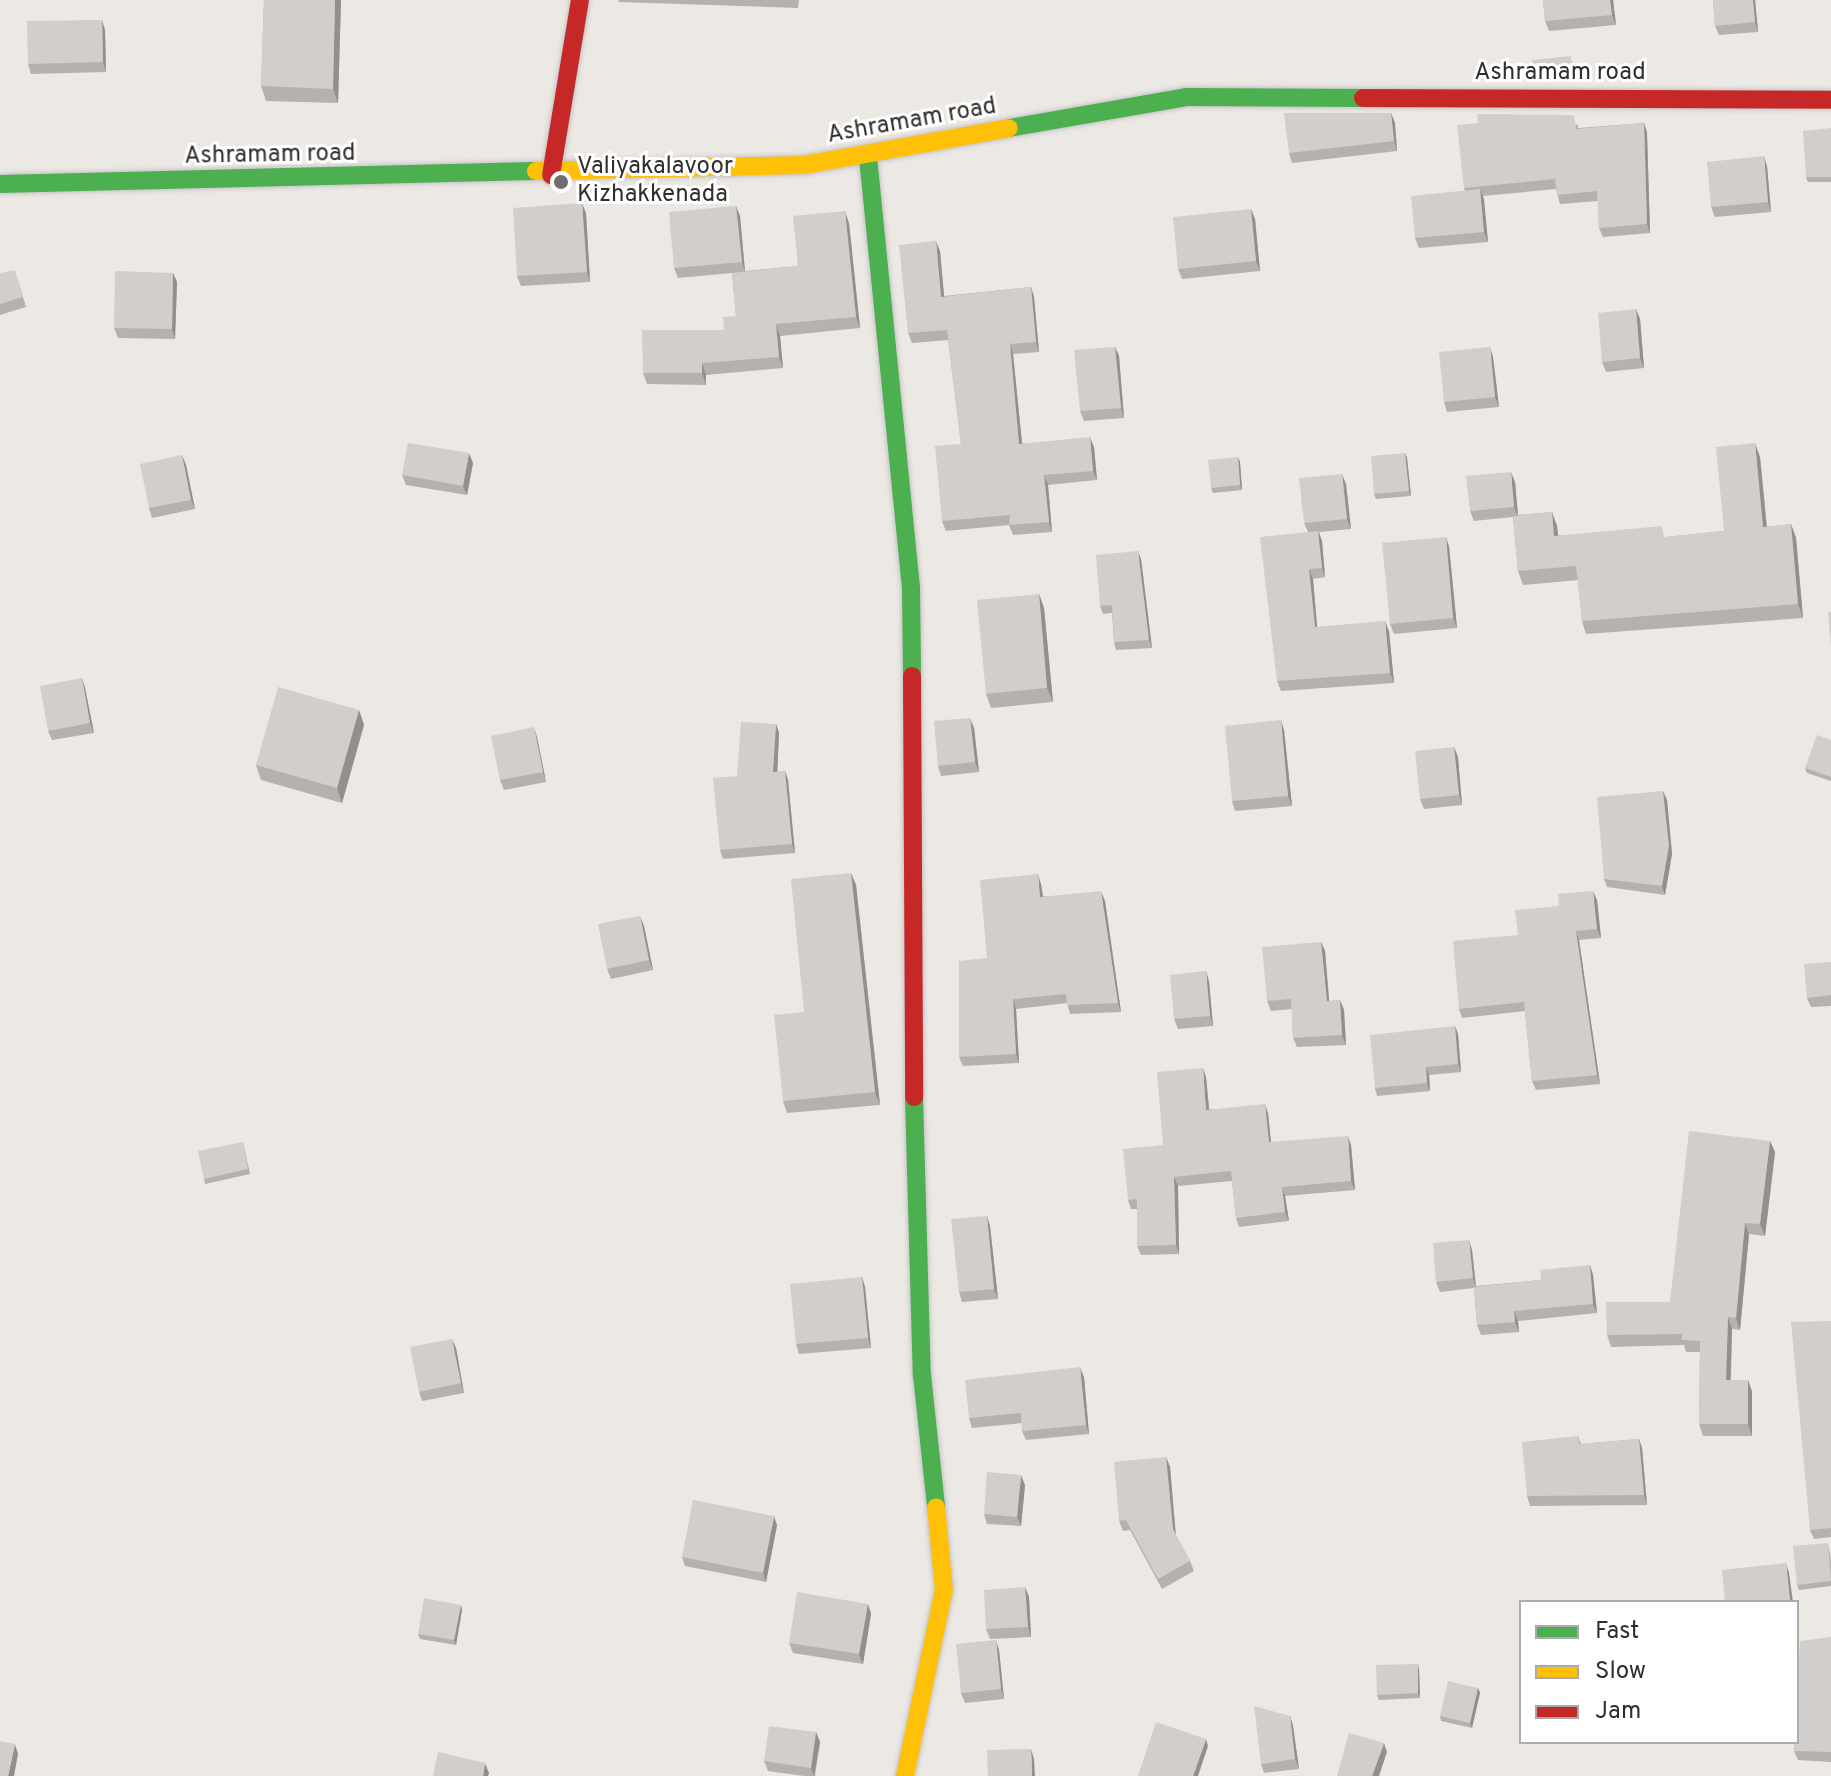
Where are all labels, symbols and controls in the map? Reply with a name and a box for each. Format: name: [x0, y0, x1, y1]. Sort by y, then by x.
street label: Ashramam road: [1474, 60, 1646, 88]
street label: Ashramam road: [825, 93, 999, 151]
street label: Ashramam road: [184, 140, 356, 172]
place label: Valiyakalavoor Kizhakkenada: [577, 154, 733, 210]
marker: Valiyakalavoor Kizhakkenada: [552, 173, 570, 191]
legend: [1519, 1600, 1799, 1744]
text: Fast: [1595, 1617, 1639, 1647]
text: Slow: [1595, 1657, 1646, 1687]
text: Jam: [1595, 1697, 1641, 1727]

